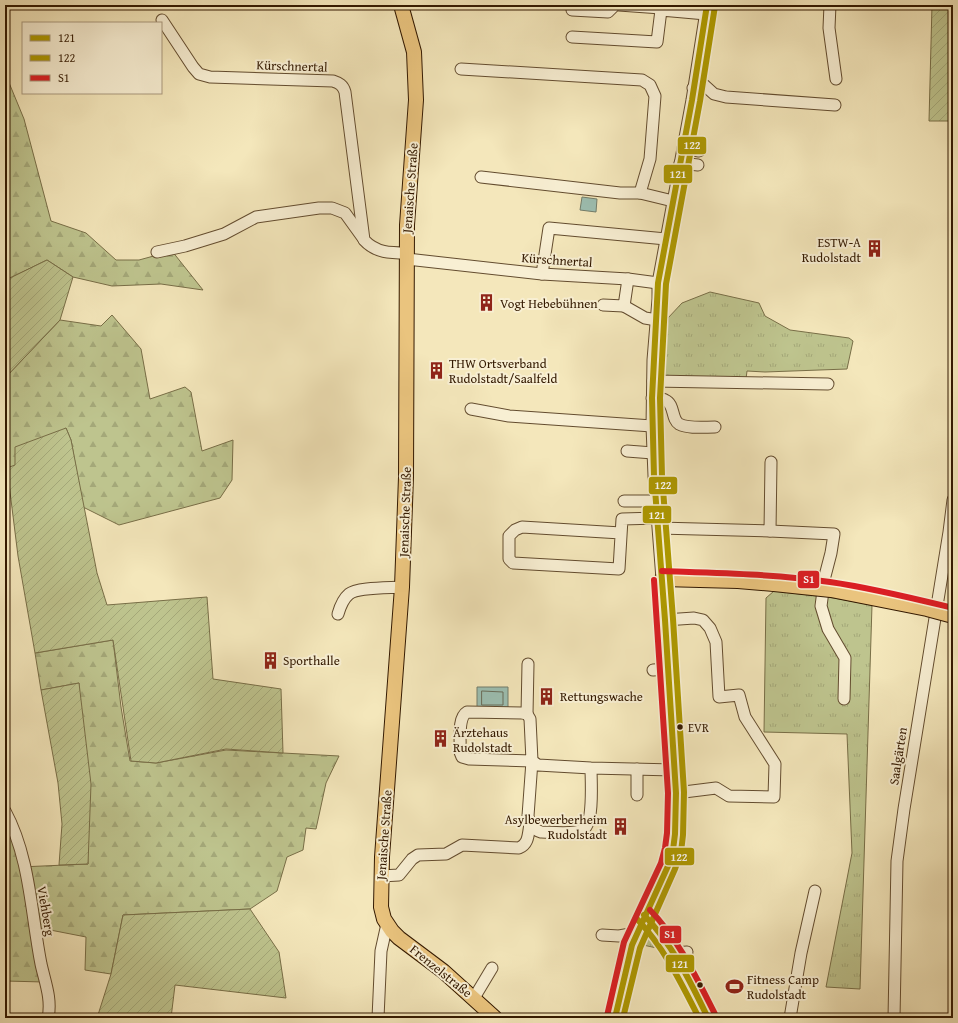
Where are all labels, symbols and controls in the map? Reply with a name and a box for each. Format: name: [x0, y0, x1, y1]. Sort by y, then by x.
legend: [22, 22, 162, 94]
text: 121: [58, 29, 76, 46]
text: 122: [58, 49, 76, 66]
street label: Kürschnertal: [256, 55, 328, 77]
text: S1: [58, 69, 70, 86]
line badge: 122: [677, 136, 707, 155]
text: 122: [683, 137, 701, 153]
street label: Jenaische Straße: [397, 142, 423, 236]
line badge: 121: [663, 164, 693, 184]
text: 121: [669, 166, 687, 182]
place label: ESTW-A Rudolstadt: [802, 233, 861, 267]
building icon: ESTW-A Rudolstadt: [864, 239, 884, 259]
street label: Kürschnertal: [521, 248, 594, 272]
building icon: Vogt Hebebühnen: [477, 293, 497, 313]
place label: Vogt Hebebühnen: [500, 294, 598, 313]
place label: THW Ortsverband Rudolstadt/Saalfeld: [449, 354, 557, 388]
building icon: THW Ortsverband Rudolstadt/Saalfeld: [426, 360, 446, 380]
street label: Jenaische Straße: [394, 467, 416, 559]
line badge: 122: [648, 476, 678, 495]
text: 122: [654, 477, 672, 493]
line badge: 121: [642, 505, 672, 524]
text: 121: [648, 507, 666, 523]
line badge: S1: [797, 570, 820, 589]
text: S1: [803, 571, 815, 587]
building icon: Sporthalle: [260, 650, 280, 670]
place label: Sporthalle: [283, 651, 340, 670]
building icon: Rettungswache: [537, 686, 557, 706]
place label: Rettungswache: [560, 687, 643, 706]
place label: EVR: [688, 719, 709, 736]
marker: EVR: [675, 722, 685, 732]
place label: Ärztehaus Rudolstadt: [453, 723, 513, 757]
street label: Saalgärten: [884, 725, 912, 786]
building icon: Ärztehaus Rudolstadt: [430, 729, 450, 749]
street label: Jenaische Straße: [371, 789, 397, 883]
place label: Asylbewerberheim Rudolstadt: [505, 810, 607, 844]
building icon: Asylbewerberheim Rudolstadt: [610, 816, 630, 836]
line badge: 122: [664, 847, 695, 866]
text: 122: [670, 849, 688, 865]
street label: Viehberg: [32, 885, 60, 938]
line badge: S1: [659, 925, 682, 944]
text: S1: [664, 926, 676, 942]
street label: Frenzelstraße: [406, 940, 476, 1002]
line badge: 121: [665, 954, 695, 973]
text: 121: [671, 956, 689, 972]
place label: Fitness Camp Rudolstadt: [747, 970, 819, 1004]
sports icon: Fitness Camp Rudolstadt: [724, 976, 744, 996]
unlabelled marker: [695, 980, 705, 990]

